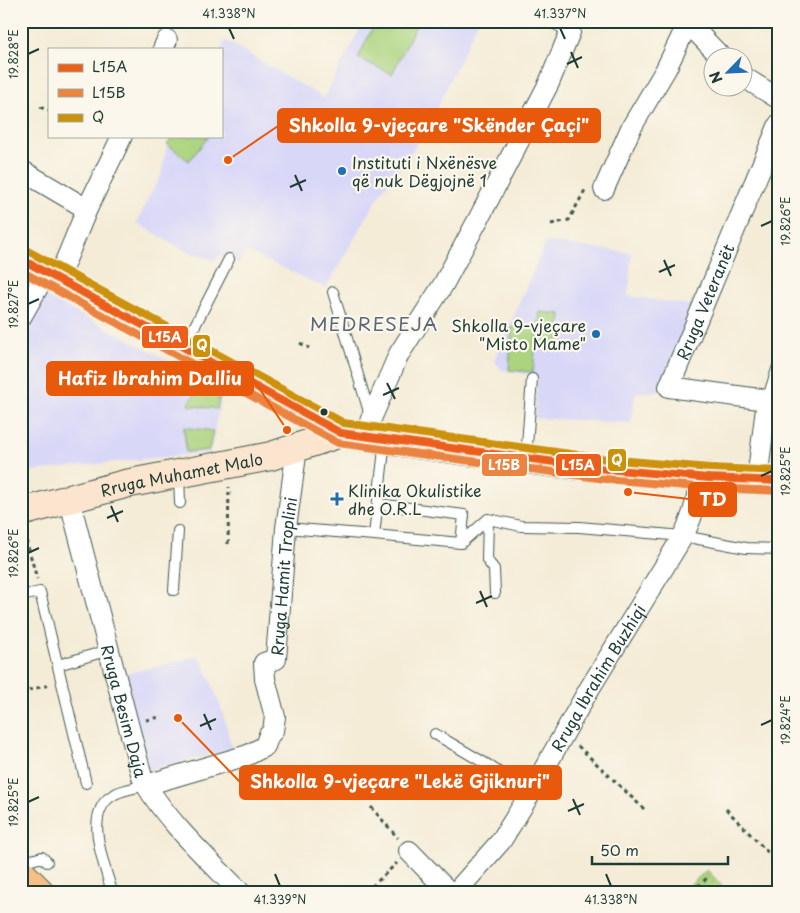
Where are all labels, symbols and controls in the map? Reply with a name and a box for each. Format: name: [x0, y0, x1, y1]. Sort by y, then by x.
text: 41.338°N: [202, 4, 256, 22]
text: 41.337°N: [534, 4, 586, 22]
text: 19.828°E: [4, 29, 22, 79]
legend: [48, 48, 222, 138]
north arrow: [702, 48, 752, 98]
text: L15A: [92, 54, 127, 77]
text: N: [704, 68, 728, 87]
text: L15B: [92, 80, 125, 103]
text: Q: [92, 104, 104, 127]
callout: Shkolla 9-vjeçare "Skënder Çaçi": [278, 109, 600, 142]
text: Shkolla 9-vjeçare "Skënder Çaçi": [289, 111, 589, 138]
place label: Instituti i Nxënësve që nuk Dëgjojnë 1: [352, 150, 498, 192]
marker: Instituti i Nxënësve që nuk Dëgjojnë 1: [336, 165, 348, 177]
text: 19.826°E: [776, 196, 794, 246]
street label: Rruga Veteranët: [670, 240, 740, 363]
text: 19.827°E: [4, 280, 22, 328]
district label: MEDRESEJA: [310, 309, 438, 337]
place label: Shkolla 9-vjeçare "Misto Mame": [451, 313, 586, 355]
line badge: L15A: [141, 325, 189, 349]
text: L15A: [148, 326, 182, 347]
marker: Shkolla 9-vjeçare "Misto Mame": [590, 328, 602, 340]
line badge: Q: [192, 334, 211, 358]
text: Q: [196, 334, 208, 355]
callout: Hafiz Ibrahim Dalliu: [47, 362, 253, 395]
text: Hafiz Ibrahim Dalliu: [58, 364, 242, 391]
unlabelled marker: [319, 407, 329, 417]
street label: Rruga Muhamet Malo: [97, 446, 265, 502]
text: 19.825°E: [776, 446, 794, 496]
line badge: Q: [607, 448, 627, 472]
text: Q: [611, 449, 623, 470]
line badge: L15B: [481, 453, 528, 477]
line badge: L15A: [555, 453, 602, 477]
text: L15B: [488, 454, 520, 475]
text: L15A: [561, 454, 595, 475]
place label: Klinika Okulistike dhe O.R.L: [348, 478, 482, 520]
callout: TD: [689, 483, 736, 516]
text: TD: [699, 485, 727, 512]
marker: Klinika Okulistike dhe O.R.L: [330, 492, 344, 506]
street label: Rruga Hamit Troplini: [264, 495, 302, 657]
text: 19.826°E: [4, 528, 22, 578]
street label: Rruga Ibrahim Buzhiqi: [544, 599, 651, 756]
street label: Rruga Besim Daja: [96, 642, 154, 780]
text: 19.824°E: [776, 695, 794, 745]
callout: Shkolla 9-vjeçare "Lekë Gjiknuri": [240, 766, 561, 799]
text: Shkolla 9-vjeçare "Lekë Gjiknuri": [250, 767, 550, 794]
text: 19.825°E: [4, 777, 22, 827]
scale bar: [592, 833, 729, 865]
text: 50 m: [600, 838, 639, 861]
text: 41.339°N: [254, 890, 306, 908]
text: 41.338°N: [584, 890, 638, 908]

